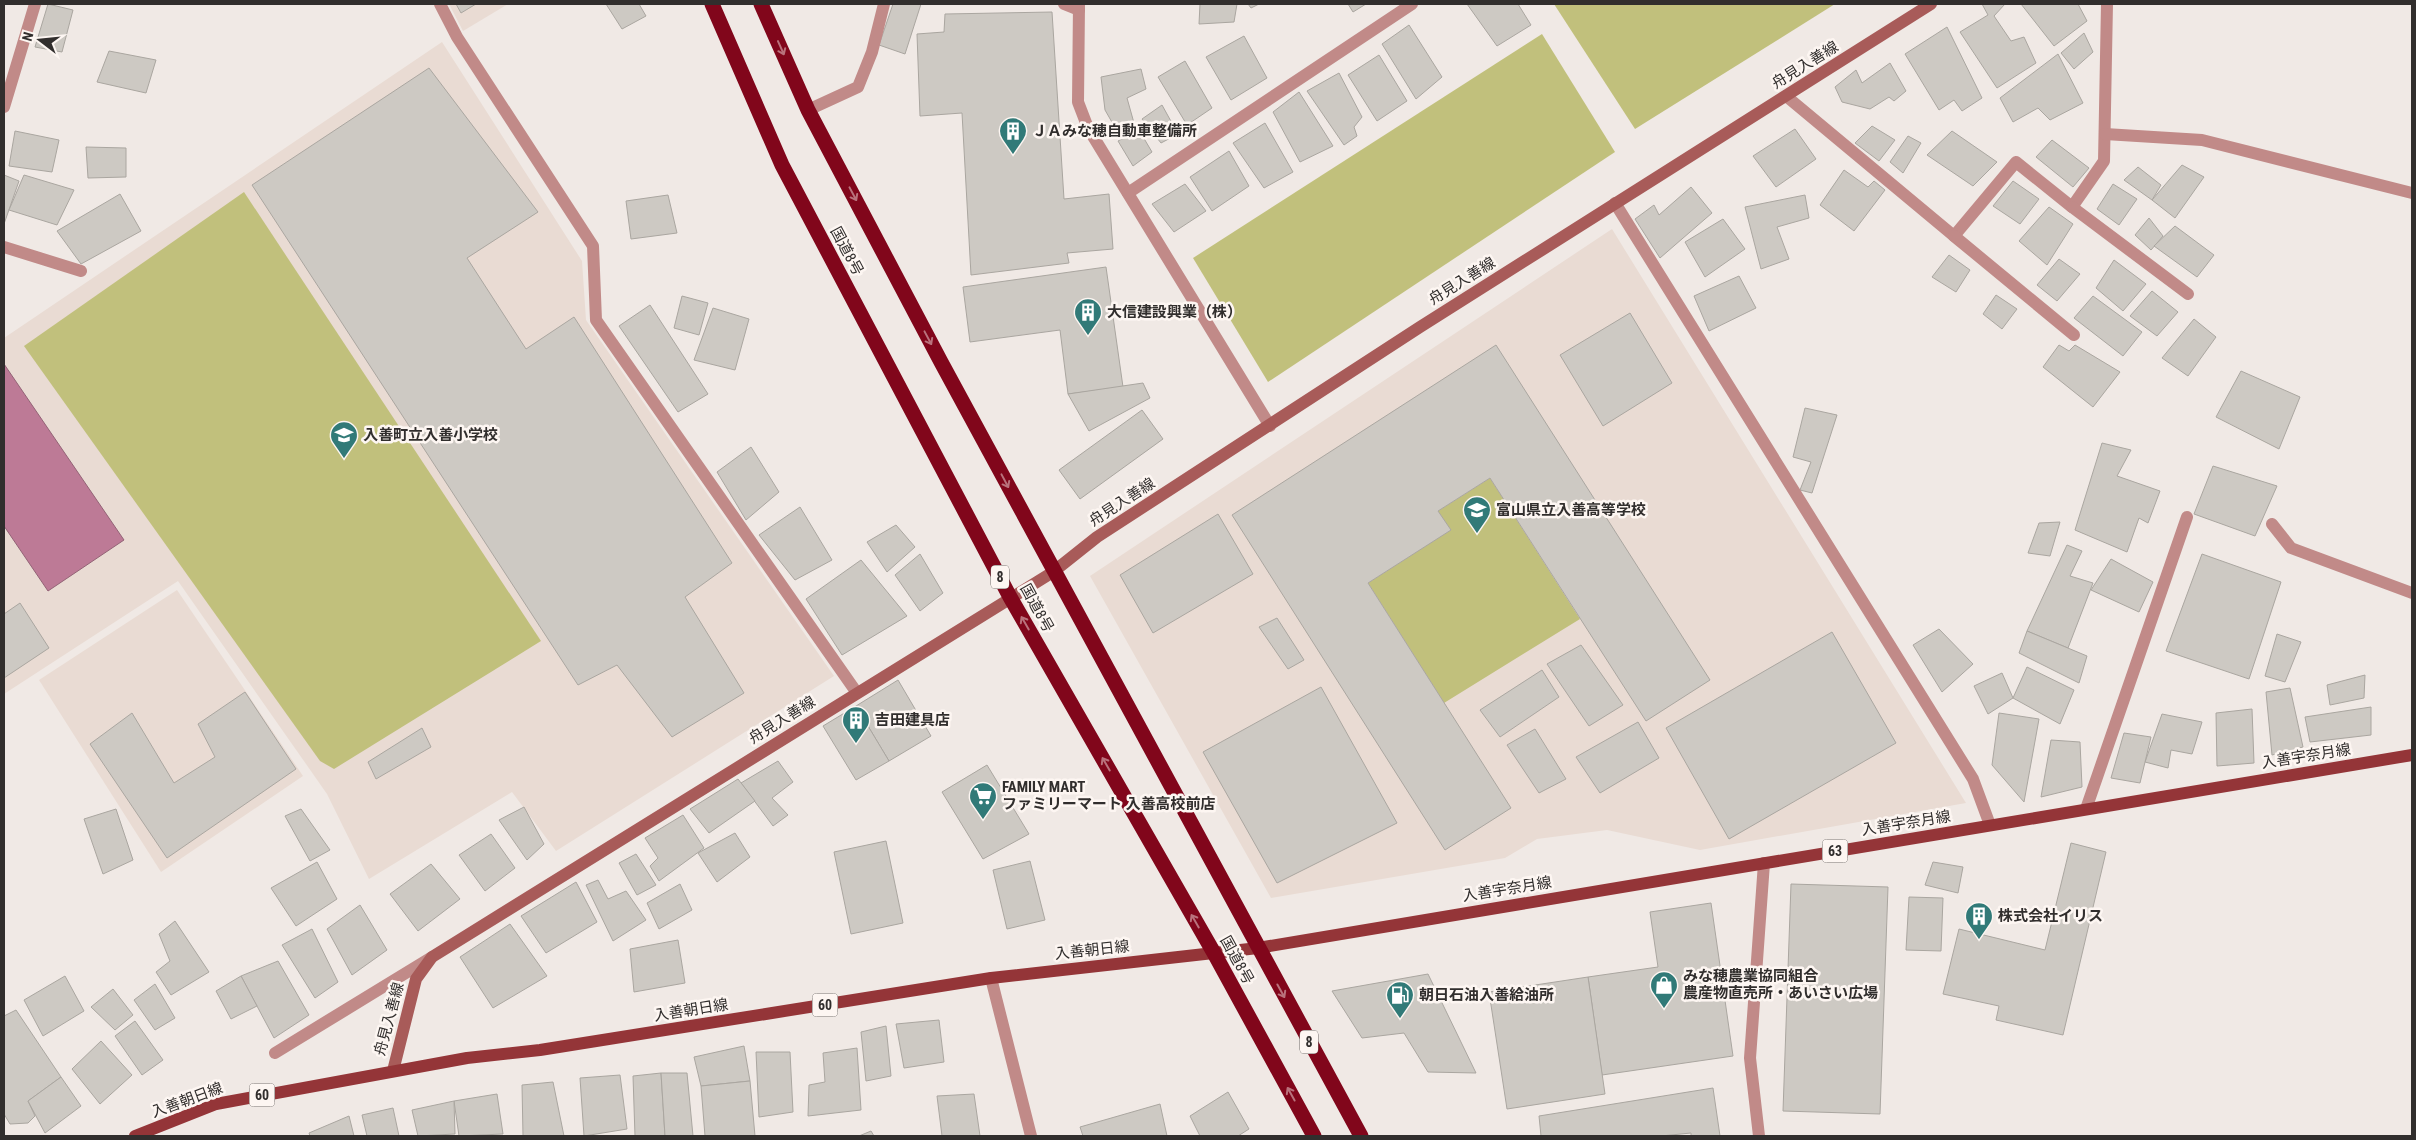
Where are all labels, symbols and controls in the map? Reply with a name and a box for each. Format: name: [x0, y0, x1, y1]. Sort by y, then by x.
north arrow: [15, 15, 65, 65]
text: N: [19, 30, 36, 43]
street label: 舟見入善線: [1768, 37, 1842, 93]
one-way arrow: [776, 40, 786, 55]
building icon: ＪＡみな穂自動車整備所: [998, 116, 1028, 155]
place label: ＪＡみな穂自動車整備所: [1032, 122, 1197, 140]
one-way arrow: [849, 186, 858, 201]
street label: 国道8号: [827, 224, 867, 278]
street label: 舟見入善線: [1425, 253, 1499, 309]
building icon: 大信建設興業（株）: [1073, 297, 1103, 336]
place label: 大信建設興業（株）: [1107, 303, 1242, 321]
one-way arrow: [924, 330, 933, 345]
school or university icon: 入善町立入善小学校: [329, 420, 359, 459]
place label: 入善町立入善小学校: [363, 426, 498, 444]
one-way arrow: [1000, 474, 1010, 488]
street label: 舟見入善線: [1086, 474, 1158, 530]
school or university icon: 富山県立入善高等学校: [1462, 495, 1492, 534]
place label: 富山県立入善高等学校: [1496, 501, 1646, 519]
road number: 8: [991, 566, 1009, 588]
street label: 国道8号: [1016, 581, 1058, 635]
one-way arrow: [1020, 617, 1030, 631]
street label: 舟見入善線: [745, 692, 819, 748]
building icon: 吉田建具店: [841, 705, 871, 744]
place label: 吉田建具店: [875, 711, 950, 729]
street label: 入善宇奈月線: [2260, 740, 2352, 772]
one-way arrow: [1101, 757, 1111, 772]
place label: FAMILY MART ファミリーマート 入善高校前店: [1002, 778, 1215, 813]
supermarket icon: FAMILY MART ファミリーマート 入善高校前店: [968, 781, 998, 820]
street label: 入善宇奈月線: [1860, 807, 1952, 839]
road number: 63: [1822, 839, 1848, 862]
street label: 入善宇奈月線: [1461, 873, 1553, 905]
building icon: 株式会社イリス: [1964, 901, 1994, 940]
place label: 株式会社イリス: [1998, 907, 2103, 925]
one-way arrow: [1190, 914, 1200, 928]
street label: 国道8号: [1216, 933, 1258, 987]
street label: 入善朝日線: [1054, 937, 1130, 963]
place label: みな穂農業協同組合 農産物直売所・あいさい広場: [1683, 967, 1878, 1002]
shop icon: みな穂農業協同組合 農産物直売所・あいさい広場: [1649, 970, 1679, 1009]
street label: 舟見入善線: [371, 980, 407, 1058]
fuel station icon: 朝日石油入善給油所: [1385, 980, 1415, 1019]
one-way arrow: [1277, 983, 1286, 998]
place label: 朝日石油入善給油所: [1419, 986, 1554, 1004]
road number: 60: [812, 994, 838, 1016]
street label: 入善朝日線: [653, 995, 729, 1025]
road number: 8: [1300, 1030, 1318, 1054]
street label: 入善朝日線: [149, 1079, 225, 1121]
road number: 60: [250, 1084, 274, 1106]
one-way arrow: [1286, 1086, 1296, 1101]

